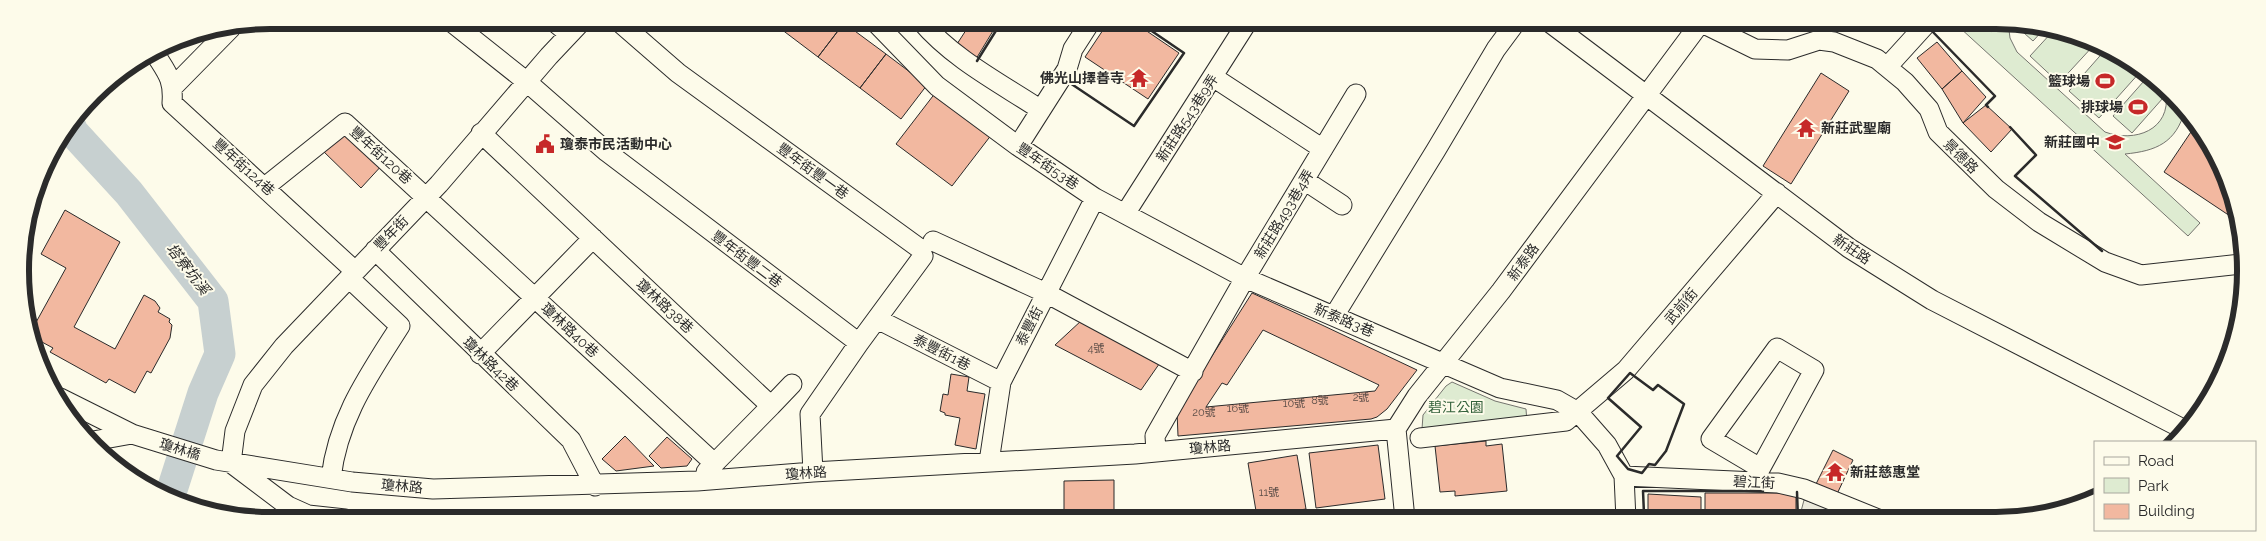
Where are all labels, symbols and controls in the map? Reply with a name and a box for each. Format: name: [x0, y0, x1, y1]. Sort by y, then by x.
temple icon: 佛光山擇善寺: [1128, 67, 1150, 89]
place label: 佛光山擇善寺: [1040, 70, 1124, 86]
sports icon: 籃球場: [2094, 70, 2116, 92]
street label: 新莊路543巷9弄: [1153, 71, 1221, 165]
place label: 籃球場: [2048, 73, 2090, 89]
sports icon: 排球場: [2127, 96, 2149, 118]
place label: 排球場: [2081, 99, 2123, 115]
temple icon: 新莊武聖廟: [1795, 117, 1817, 139]
place label: 新莊武聖廟: [1821, 120, 1891, 136]
street label: 豐年街120巷: [347, 123, 415, 187]
school or university icon: 新莊國中: [2104, 131, 2126, 153]
public building icon: 瓊泰市民活動中心: [534, 133, 556, 155]
place label: 新莊國中: [2044, 134, 2100, 150]
street label: 豐年街124巷: [210, 135, 278, 199]
street label: 景德路: [1940, 135, 1982, 177]
place label: 瓊泰市民活動中心: [560, 136, 672, 152]
street label: 豐年街53巷: [1014, 139, 1082, 193]
street label: 豐年街豐一巷: [774, 140, 852, 202]
street label: 新莊路493巷4弄: [1251, 167, 1317, 261]
street label: 豐年街: [371, 212, 411, 254]
street label: 豐年街豐二巷: [709, 227, 785, 291]
street label: 新莊路: [1830, 231, 1874, 267]
water label: 塔寮坑溪: [162, 240, 215, 300]
street label: 新泰路: [1504, 240, 1542, 284]
street label: 瓊林路38巷: [633, 276, 697, 336]
street label: 武前街: [1661, 285, 1701, 327]
street label: 瓊林路40巷: [538, 300, 602, 360]
street label: 新泰路3巷: [1312, 300, 1376, 340]
street label: 泰豐街: [1012, 304, 1046, 348]
street label: 泰豐街1巷: [911, 331, 973, 373]
street label: 瓊林路42巷: [460, 334, 522, 394]
house number: 4號: [1087, 342, 1105, 355]
house number: 2號: [1353, 391, 1369, 404]
house number: 8號: [1311, 394, 1329, 407]
house number: 10號: [1283, 397, 1305, 410]
park label: 碧江公園: [1428, 399, 1484, 415]
house number: 16號: [1227, 402, 1249, 415]
house number: 20號: [1192, 406, 1216, 419]
street label: 瓊林橋: [158, 435, 202, 463]
street label: 瓊林路: [1188, 437, 1232, 457]
legend: [2094, 441, 2256, 531]
text: Road: [2138, 452, 2174, 470]
temple icon: 新莊慈惠堂: [1824, 461, 1846, 483]
street label: 瓊林路: [784, 464, 828, 482]
place label: 新莊慈惠堂: [1850, 464, 1920, 480]
street label: 碧江街: [1733, 473, 1775, 491]
street label: 瓊林路: [380, 476, 424, 496]
text: Park: [2138, 477, 2169, 495]
house number: 11號: [1259, 486, 1279, 499]
text: Building: [2138, 502, 2195, 520]

